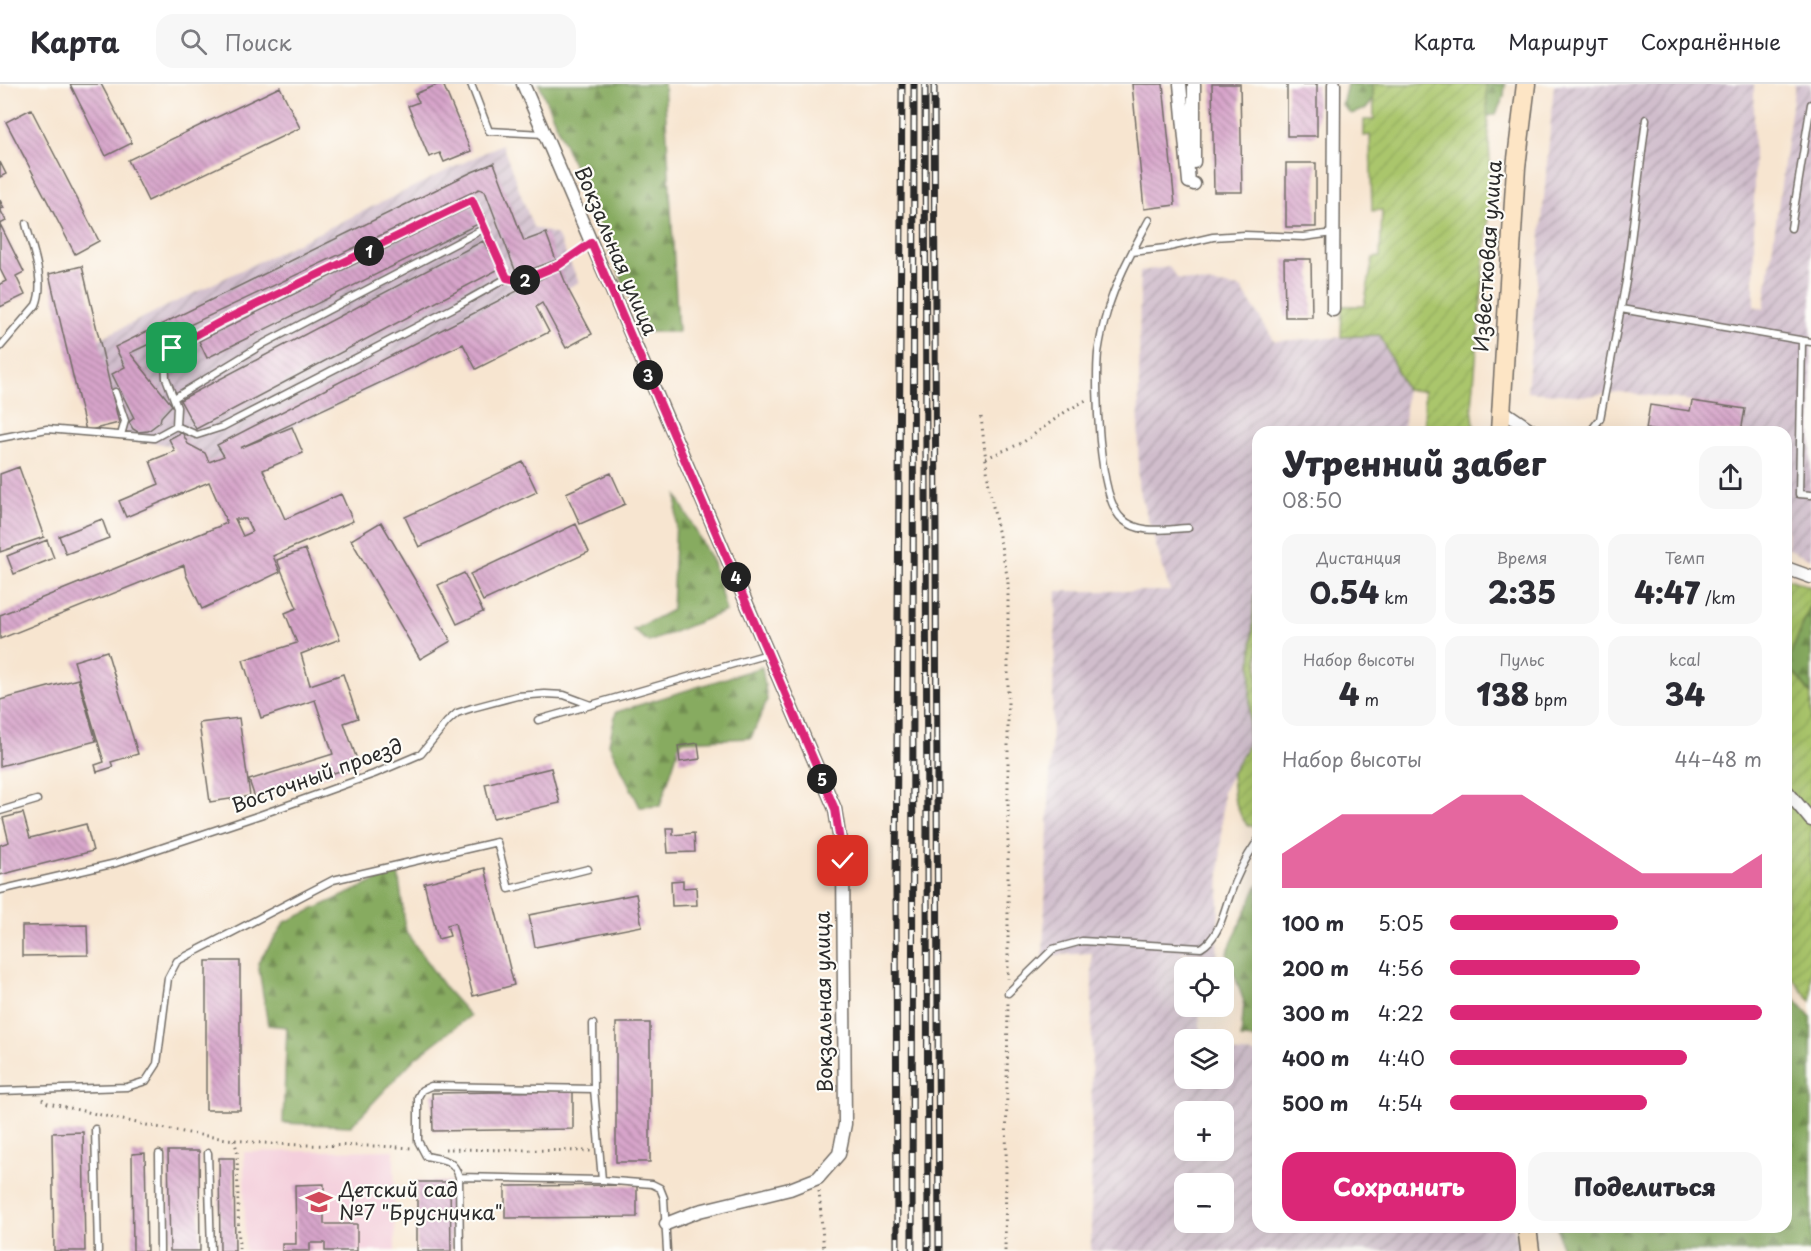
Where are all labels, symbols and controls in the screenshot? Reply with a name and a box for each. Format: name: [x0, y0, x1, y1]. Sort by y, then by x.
search box: [156, 14, 576, 68]
text: Карта: [30, 20, 120, 63]
icon: search: [177, 25, 210, 58]
text: Поиск: [225, 25, 292, 58]
text: Карта: [1414, 25, 1475, 57]
text: Маршрут: [1508, 25, 1608, 57]
text: Сохранённые: [1641, 25, 1781, 57]
street label: Известковая улица: [1465, 159, 1509, 353]
street label: Вокзальная улица: [568, 161, 666, 340]
pin: 1: [354, 236, 384, 266]
text: 1: [365, 239, 373, 263]
pin: 2: [510, 265, 540, 295]
text: 2: [519, 268, 531, 292]
pin: [146, 322, 197, 373]
icon: arrive: [155, 331, 188, 364]
pin: 3: [633, 360, 663, 390]
text: 3: [643, 363, 653, 387]
text: Утренний забег: [1282, 437, 1546, 487]
button: share: [1699, 446, 1762, 509]
text: 08:50: [1282, 485, 1342, 515]
text: Дистанция: [1317, 545, 1401, 569]
text: Время: [1496, 545, 1548, 569]
text: Темп: [1665, 545, 1705, 569]
pin: 4: [721, 562, 751, 592]
text: 4: [731, 565, 741, 589]
text: 0.54: [1310, 569, 1379, 614]
text: 2:35: [1488, 569, 1556, 614]
text: 4:47: [1634, 569, 1700, 614]
text: km: [1379, 585, 1408, 609]
text: /km: [1700, 585, 1736, 609]
text: Набор высоты: [1303, 647, 1415, 671]
text: Пульс: [1499, 647, 1545, 671]
text: kcal: [1669, 647, 1701, 671]
text: 4: [1339, 671, 1359, 716]
text: 138: [1476, 671, 1529, 716]
text: 34: [1665, 671, 1705, 716]
text: m: [1359, 687, 1379, 711]
text: bpm: [1529, 687, 1568, 711]
street label: Восточный проезд: [227, 730, 407, 820]
text: Набор высоты: [1282, 744, 1422, 774]
text: 44–48 m: [1674, 744, 1762, 774]
pin: 5: [807, 764, 837, 794]
text: 5: [817, 767, 827, 791]
pin: [817, 835, 868, 886]
icon: check: [826, 844, 859, 877]
text: 100 m: [1282, 908, 1344, 938]
text: 5:05: [1378, 908, 1424, 938]
street label: Вокзальная улица: [806, 911, 840, 1093]
text: 200 m: [1282, 953, 1349, 983]
text: 4:56: [1378, 953, 1424, 983]
map controls: [1174, 957, 1234, 1233]
button: locate: [1174, 957, 1234, 1017]
text: 300 m: [1282, 998, 1350, 1028]
text: 4:22: [1378, 998, 1424, 1028]
button: layers: [1174, 1029, 1234, 1089]
text: 400 m: [1282, 1043, 1350, 1073]
text: 4:40: [1378, 1043, 1425, 1073]
text: 500 m: [1282, 1088, 1349, 1118]
text: 4:54: [1378, 1088, 1423, 1118]
button: +: [1174, 1101, 1234, 1161]
button: Сохранить: [1282, 1152, 1516, 1221]
button: Поделиться: [1528, 1152, 1762, 1221]
button: −: [1174, 1173, 1234, 1233]
place label: Детский сад №7 "Брусничка": [338, 1174, 503, 1227]
school or university icon: Детский сад №7 "Брусничка": [304, 1187, 334, 1217]

